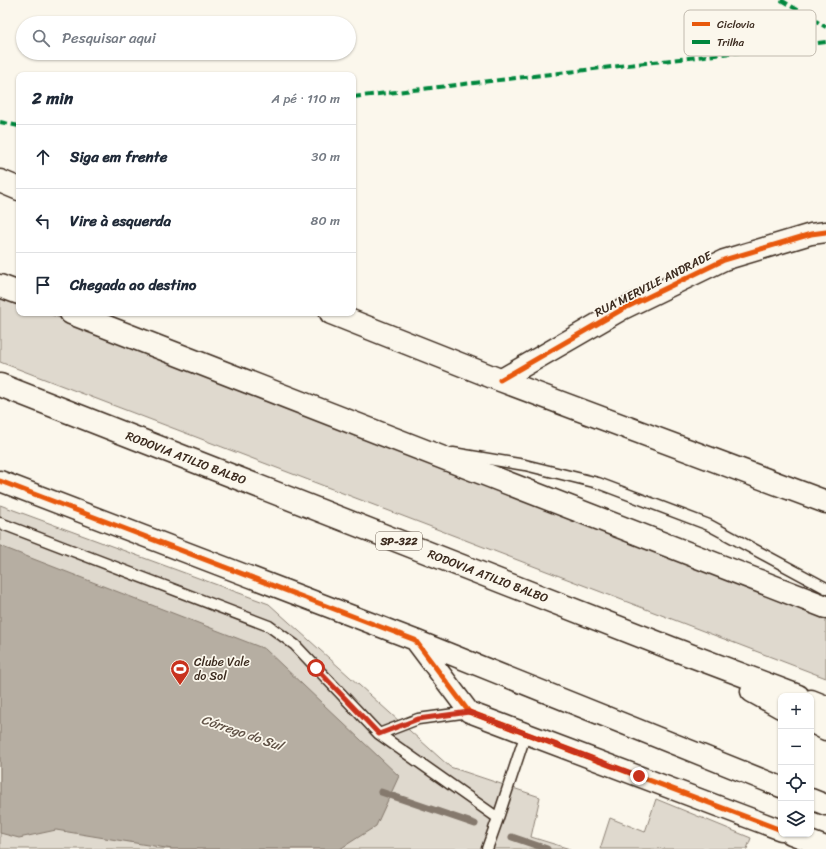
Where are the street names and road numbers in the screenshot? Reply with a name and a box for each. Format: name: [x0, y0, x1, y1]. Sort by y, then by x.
street label: RUA MERVILE ANDRADE: [590, 244, 717, 323]
street label: RODOVIA ATILIO BALBO: [122, 425, 250, 491]
road number: SP-322: [376, 532, 422, 550]
street label: RODOVIA ATILIO BALBO: [424, 543, 552, 609]

